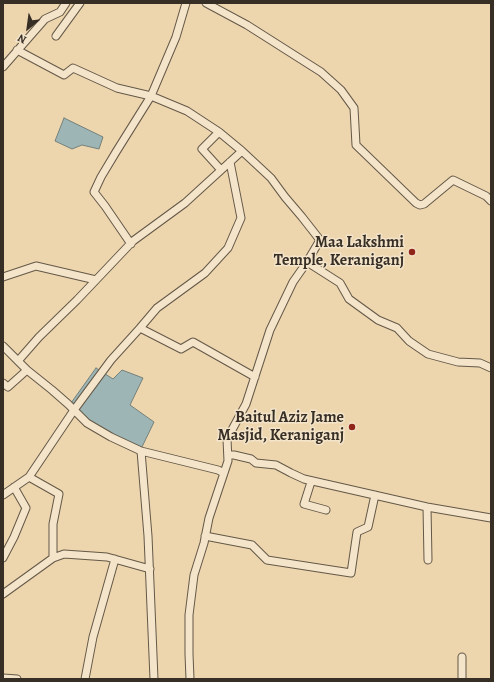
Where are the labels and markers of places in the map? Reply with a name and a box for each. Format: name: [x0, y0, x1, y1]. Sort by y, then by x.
place label: Maa Lakshmi Temple, Keraniganj: [274, 233, 404, 271]
marker: Maa Lakshmi Temple, Keraniganj: [407, 247, 417, 257]
place label: Baitul Aziz Jame Masjid, Keraniganj: [218, 408, 344, 446]
marker: Baitul Aziz Jame Masjid, Keraniganj: [347, 422, 357, 432]

